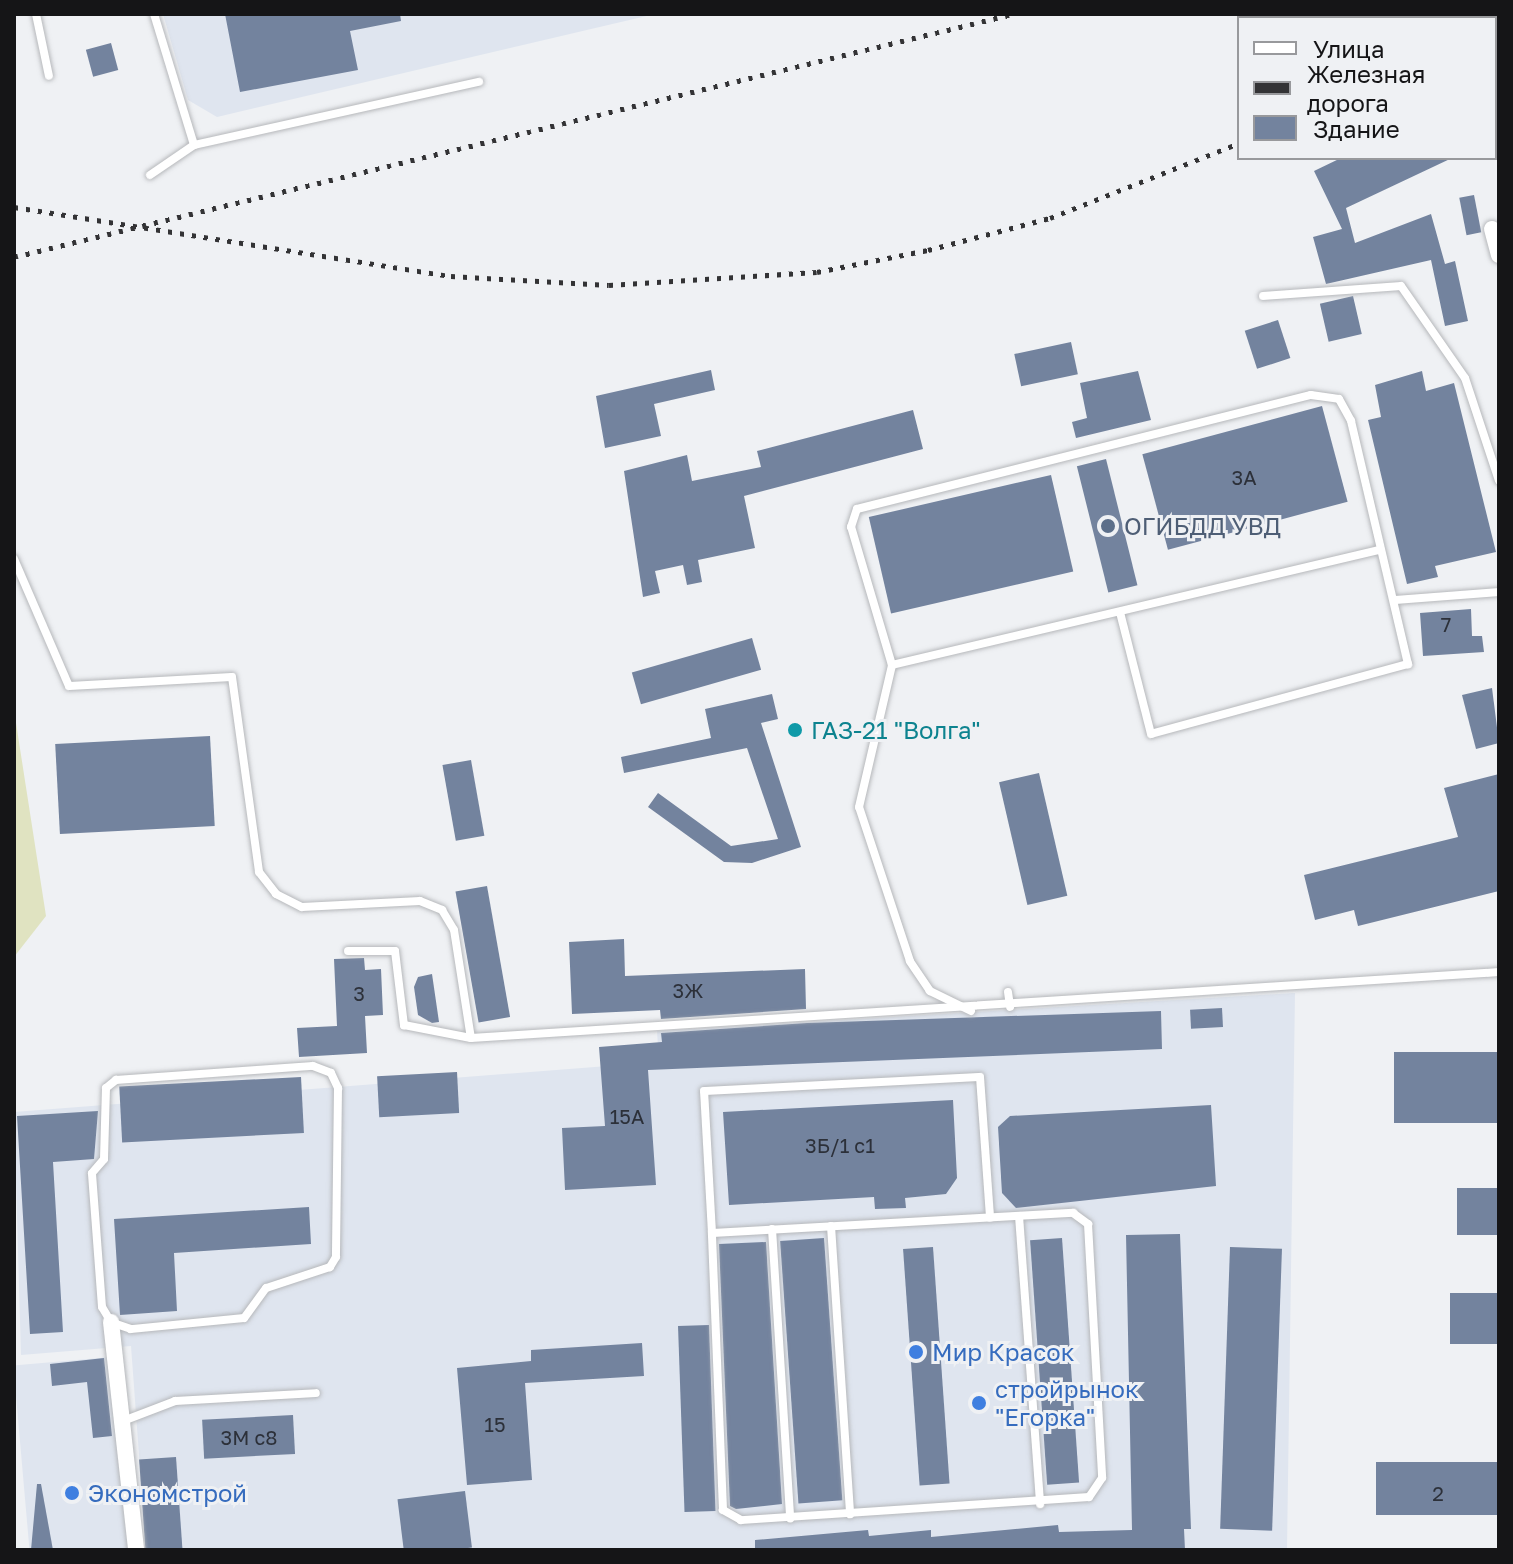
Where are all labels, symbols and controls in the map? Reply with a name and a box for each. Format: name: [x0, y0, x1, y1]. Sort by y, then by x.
legend: [1237, 16, 1497, 160]
text: Улица: [1313, 34, 1385, 63]
text: Железная дорога: [1307, 59, 1425, 117]
text: Здание: [1313, 114, 1400, 143]
house number: 3А: [1231, 465, 1257, 489]
place label: ОГИБДД УВД: [1124, 512, 1281, 540]
marker: ОГИБДД УВД: [1099, 517, 1117, 535]
house number: 7: [1441, 612, 1451, 636]
place label: ГАЗ-21 "Волга": [811, 716, 981, 744]
marker: ГАЗ-21 "Волга": [786, 721, 804, 739]
house number: 3Ж: [673, 978, 703, 1002]
house number: 3: [353, 981, 365, 1005]
house number: 15А: [610, 1104, 644, 1128]
house number: 3Б/1 с1: [805, 1133, 875, 1157]
place label: Мир Красок: [932, 1338, 1074, 1366]
marker: Мир Красок: [907, 1343, 925, 1361]
place label: стройрынок "Егорка": [995, 1375, 1139, 1431]
marker: стройрынок "Егорка": [970, 1394, 988, 1412]
house number: 15: [484, 1412, 506, 1436]
house number: 3М с8: [221, 1425, 277, 1449]
place label: Экономстрой: [88, 1479, 247, 1507]
house number: 2: [1432, 1481, 1444, 1505]
marker: Экономстрой: [63, 1484, 81, 1502]

